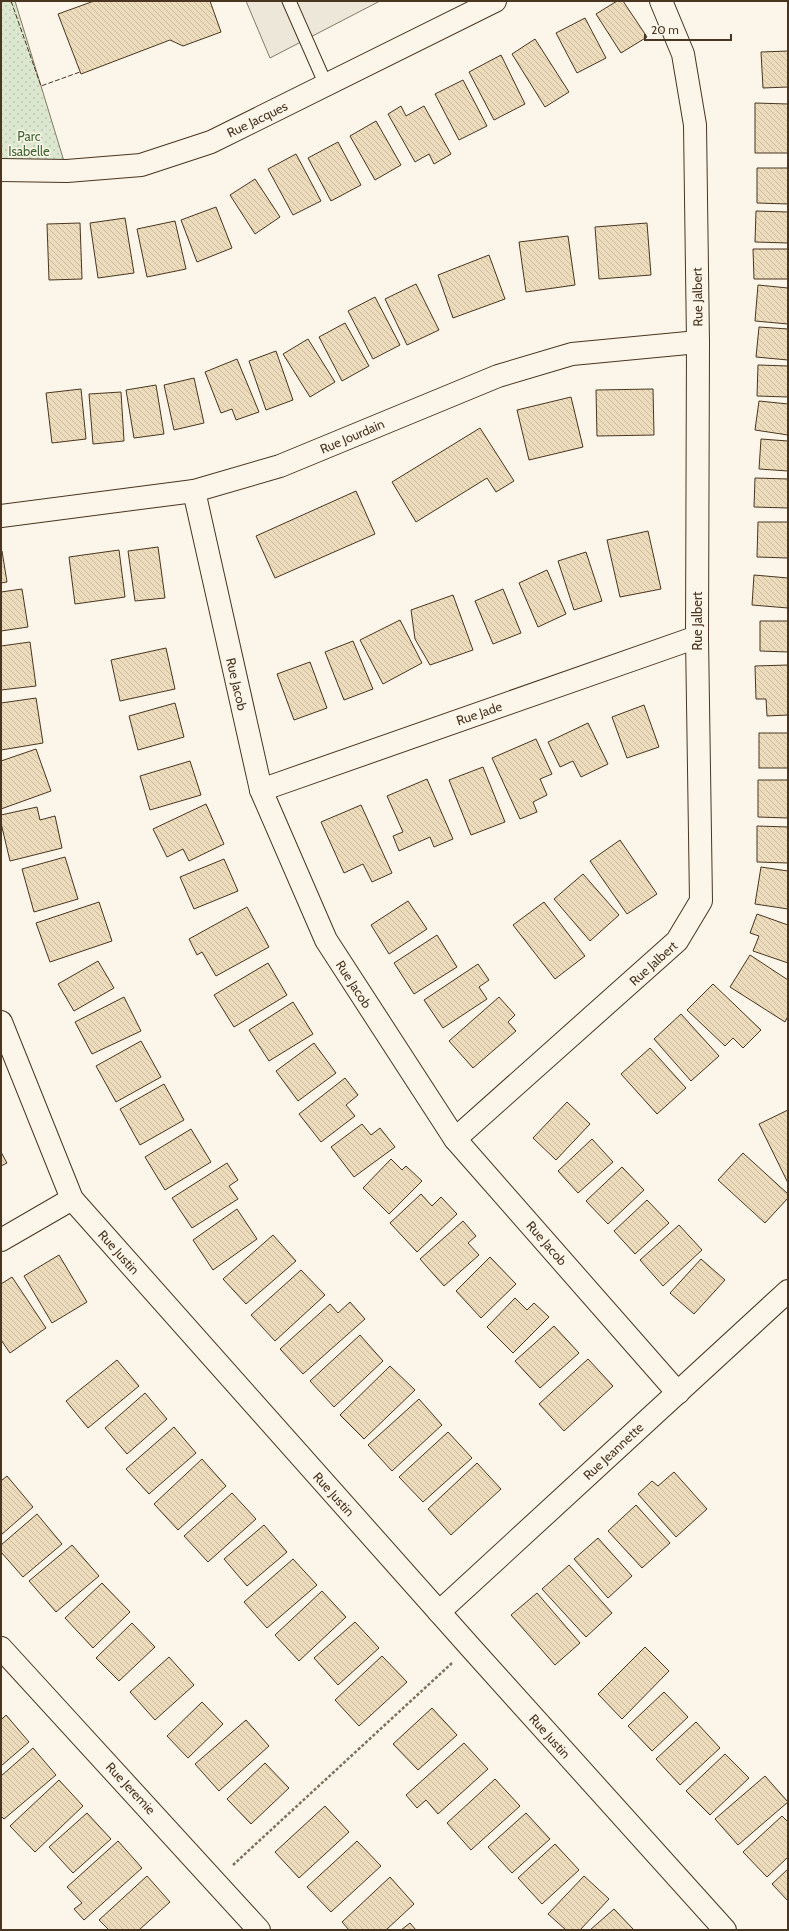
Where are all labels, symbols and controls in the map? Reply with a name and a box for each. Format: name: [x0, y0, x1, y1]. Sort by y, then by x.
scale bar: [645, 16, 731, 42]
text: 20 m: [651, 22, 679, 37]
street label: Rue Jacques: [224, 97, 290, 141]
park label: Parc Isabelle: [8, 128, 50, 159]
street label: Rue Jalbert: [688, 267, 706, 327]
street label: Rue Jourdain: [317, 415, 387, 457]
street label: Rue Jalbert: [689, 591, 705, 650]
street label: Rue Jacob: [223, 656, 251, 712]
street label: Rue Jade: [454, 698, 504, 728]
street label: Rue Jalbert: [626, 937, 681, 989]
street label: Rue Jacob: [333, 957, 375, 1011]
street label: Rue Jacob: [523, 1217, 571, 1269]
street label: Rue Justin: [95, 1227, 143, 1277]
street label: Rue Jeannette: [580, 1419, 647, 1483]
street label: Rue Justin: [310, 1469, 358, 1519]
street label: Rue Justin: [526, 1711, 574, 1761]
street label: Rue Jeremie: [103, 1759, 159, 1818]

